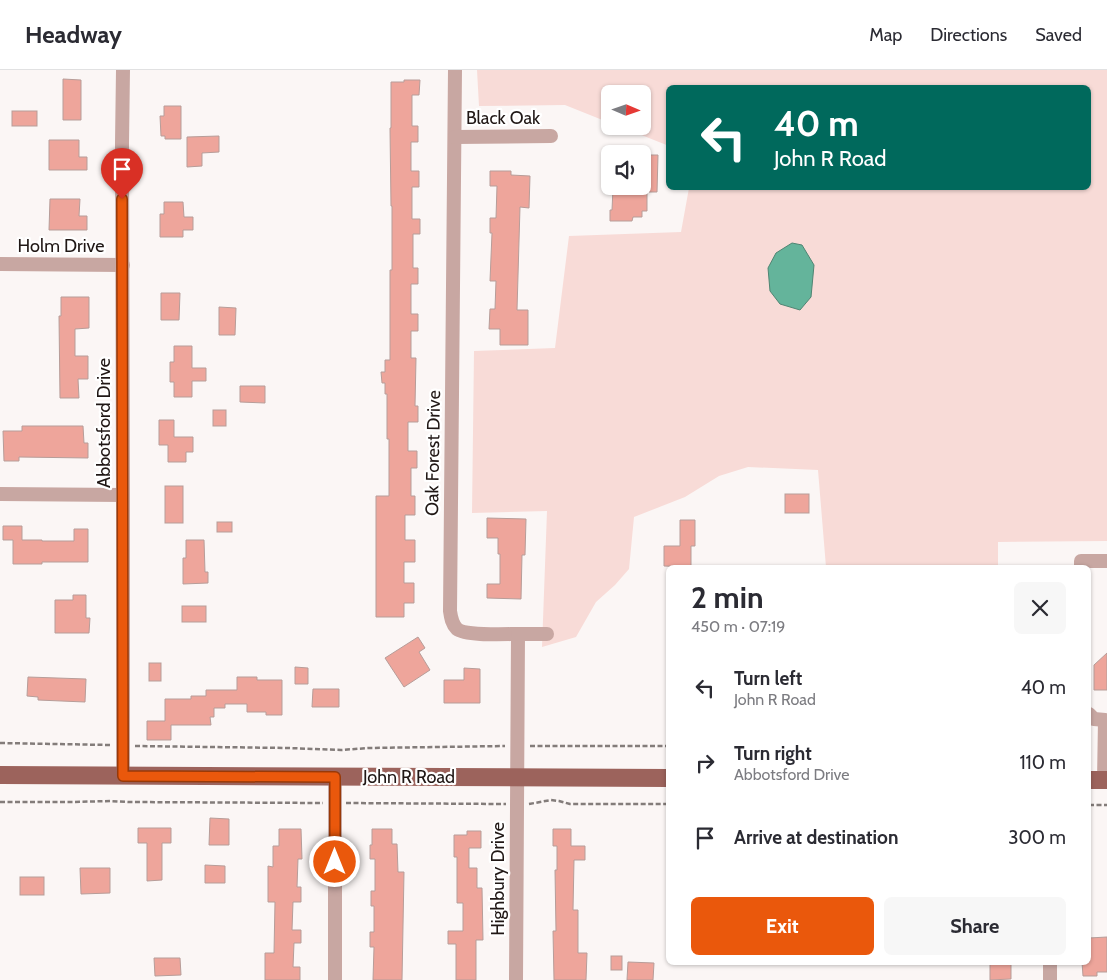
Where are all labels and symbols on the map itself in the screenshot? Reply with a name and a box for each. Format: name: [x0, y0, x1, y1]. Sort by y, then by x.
north arrow: [601, 85, 651, 135]
street label: Black Oak: [466, 107, 541, 129]
pin: [101, 148, 143, 199]
street label: Holm Drive: [18, 235, 104, 257]
street label: Abbotsford Drive: [93, 358, 115, 488]
street label: Oak Forest Drive: [421, 390, 445, 516]
street label: John R Road: [362, 766, 455, 788]
street label: Highbury Drive: [487, 822, 509, 936]
position arrow: [308, 835, 360, 887]

